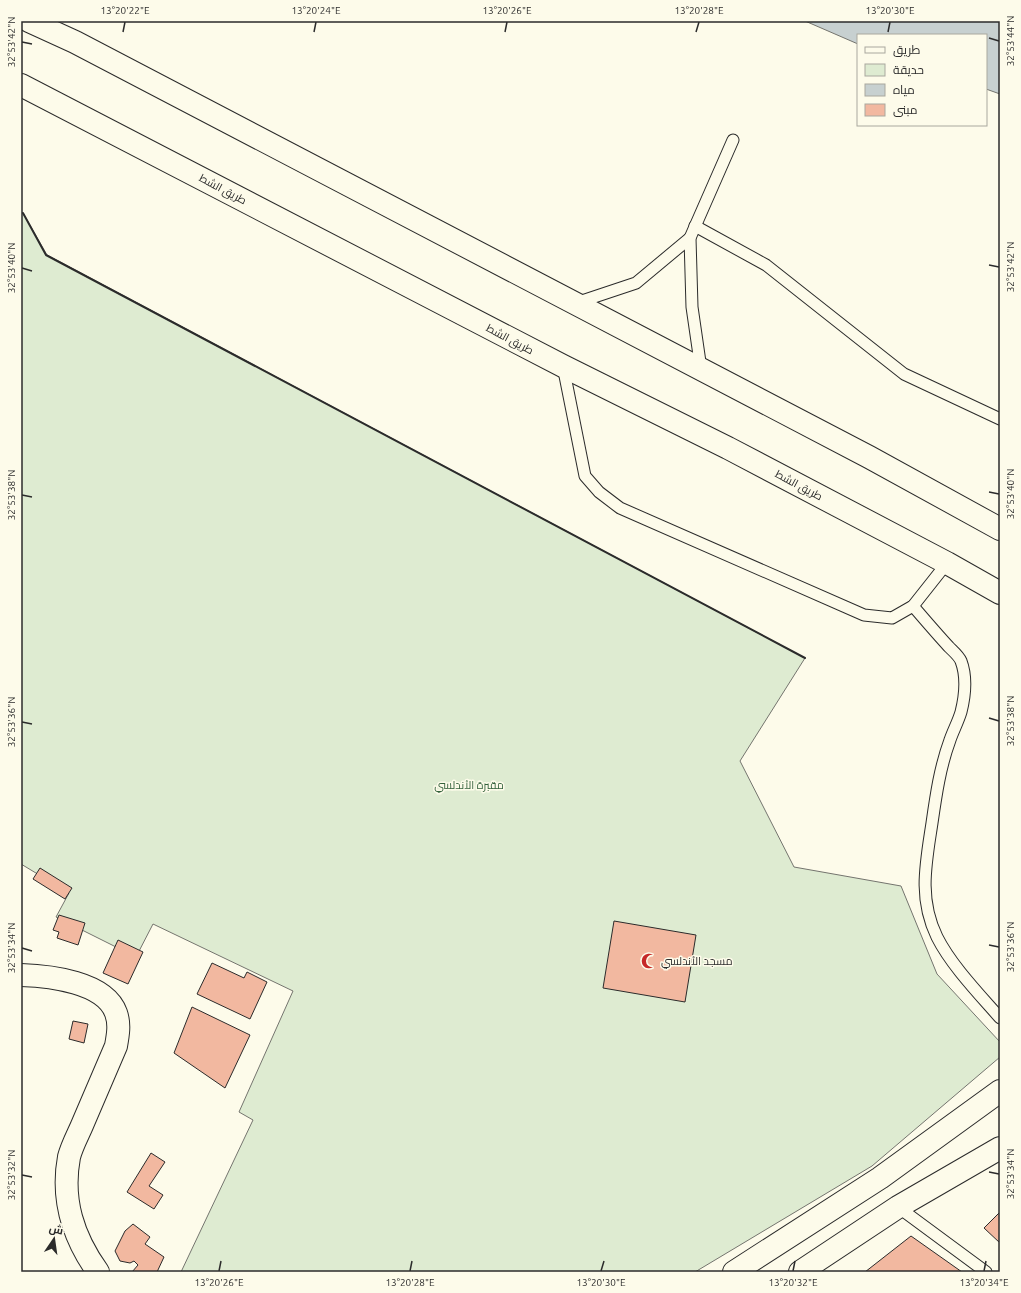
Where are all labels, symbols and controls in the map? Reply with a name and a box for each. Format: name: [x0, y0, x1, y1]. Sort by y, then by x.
text: 13°20'22"E: [100, 5, 150, 16]
text: 13°20'24"E: [291, 5, 341, 16]
text: 13°20'26"E: [482, 5, 532, 16]
text: 13°20'28"E: [674, 5, 724, 16]
text: 13°20'30"E: [865, 5, 915, 16]
text: 32°53'44"N: [1005, 16, 1016, 66]
text: 32°53'42"N: [6, 17, 17, 67]
legend: [857, 34, 987, 126]
text: طريق: [893, 43, 921, 57]
text: حديقة: [893, 63, 924, 77]
text: مياه: [893, 83, 915, 97]
text: مبنى: [893, 103, 918, 117]
street label: طريق الشط: [197, 172, 249, 207]
text: 32°53'42"N: [1005, 242, 1016, 292]
text: 32°53'40"N: [6, 243, 17, 293]
street label: طريق الشط: [484, 322, 536, 357]
street label: طريق الشط: [773, 468, 825, 503]
text: 32°53'40"N: [1005, 469, 1016, 519]
text: 32°53'38"N: [6, 470, 17, 520]
text: 32°53'38"N: [1005, 696, 1016, 746]
text: 32°53'36"N: [6, 697, 17, 747]
park label: مقبرة الأندلسي: [434, 779, 504, 793]
text: 32°53'36"N: [1005, 922, 1016, 972]
text: 32°53'34"N: [6, 923, 17, 973]
mosque icon: مسجد الأندلسي: [640, 952, 658, 970]
place label: مسجد الأندلسي: [661, 955, 733, 969]
text: 32°53'34"N: [1005, 1149, 1016, 1199]
text: 32°53'32"N: [6, 1150, 17, 1200]
north arrow: [34, 1219, 74, 1259]
text: ش: [48, 1222, 64, 1238]
text: 13°20'26"E: [194, 1277, 244, 1288]
text: 13°20'28"E: [385, 1277, 435, 1288]
text: 13°20'30"E: [576, 1277, 626, 1288]
text: 13°20'32"E: [768, 1277, 818, 1288]
text: 13°20'34"E: [959, 1277, 1009, 1288]

